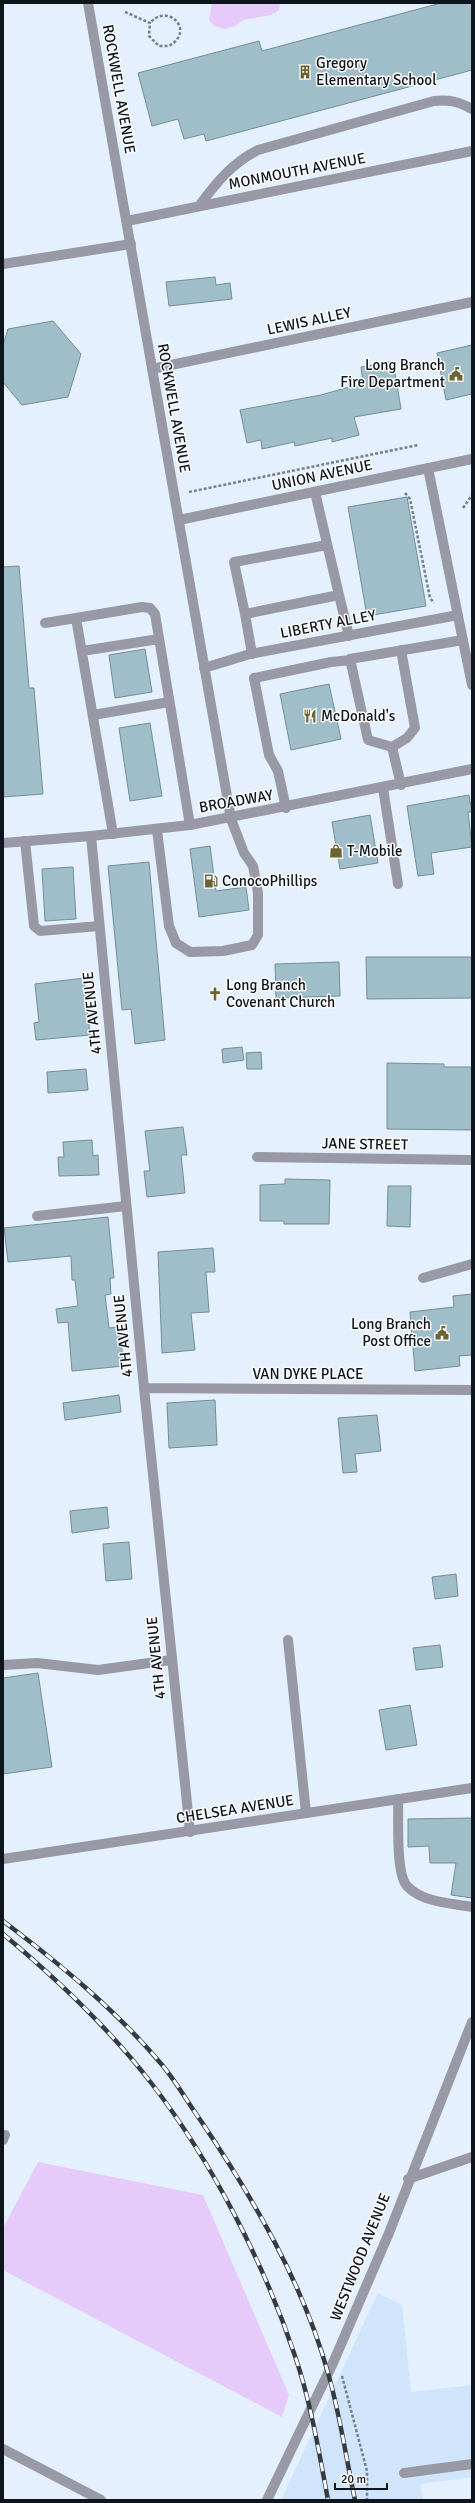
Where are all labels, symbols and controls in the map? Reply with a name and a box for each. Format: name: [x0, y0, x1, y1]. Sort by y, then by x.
street label: ROCKWELL AVENUE: [99, 23, 139, 155]
place label: Gregory Elementary School: [316, 54, 437, 89]
building icon: Gregory Elementary School: [297, 64, 313, 80]
street label: MONMOUTH AVENUE: [227, 149, 367, 193]
street label: LEWIS ALLEY: [265, 303, 353, 339]
street label: ROCKWELL AVENUE: [154, 342, 194, 474]
place label: Long Branch Fire Department: [340, 356, 445, 391]
public building icon: Long Branch Fire Department: [448, 366, 464, 382]
street label: UNION AVENUE: [270, 456, 374, 494]
street label: LIBERTY ALLEY: [279, 606, 378, 642]
place label: McDonald's: [321, 707, 396, 725]
restaurant icon: McDonald's: [302, 708, 318, 724]
street label: BROADWAY: [198, 786, 275, 816]
place label: T-Mobile: [347, 842, 403, 860]
shop icon: T-Mobile: [328, 843, 344, 859]
place label: ConocoPhillips: [222, 872, 318, 890]
fuel station icon: ConocoPhillips: [203, 873, 219, 889]
street label: 4TH AVENUE: [79, 971, 105, 1055]
place label: Long Branch Covenant Church: [226, 976, 335, 1011]
church icon: Long Branch Covenant Church: [207, 986, 223, 1002]
street label: JANE STREET: [322, 1134, 409, 1154]
street label: 4TH AVENUE: [110, 1294, 136, 1378]
place label: Long Branch Post Office: [351, 1315, 431, 1350]
public building icon: Long Branch Post Office: [434, 1325, 450, 1341]
street label: VAN DYKE PLACE: [252, 1365, 364, 1383]
street label: 4TH AVENUE: [143, 1616, 169, 1700]
street label: CHELSEA AVENUE: [175, 1791, 295, 1827]
street label: WESTWOOD AVENUE: [326, 2190, 394, 2324]
scale bar: [335, 2465, 387, 2491]
text: 20 m: [341, 2472, 366, 2487]

